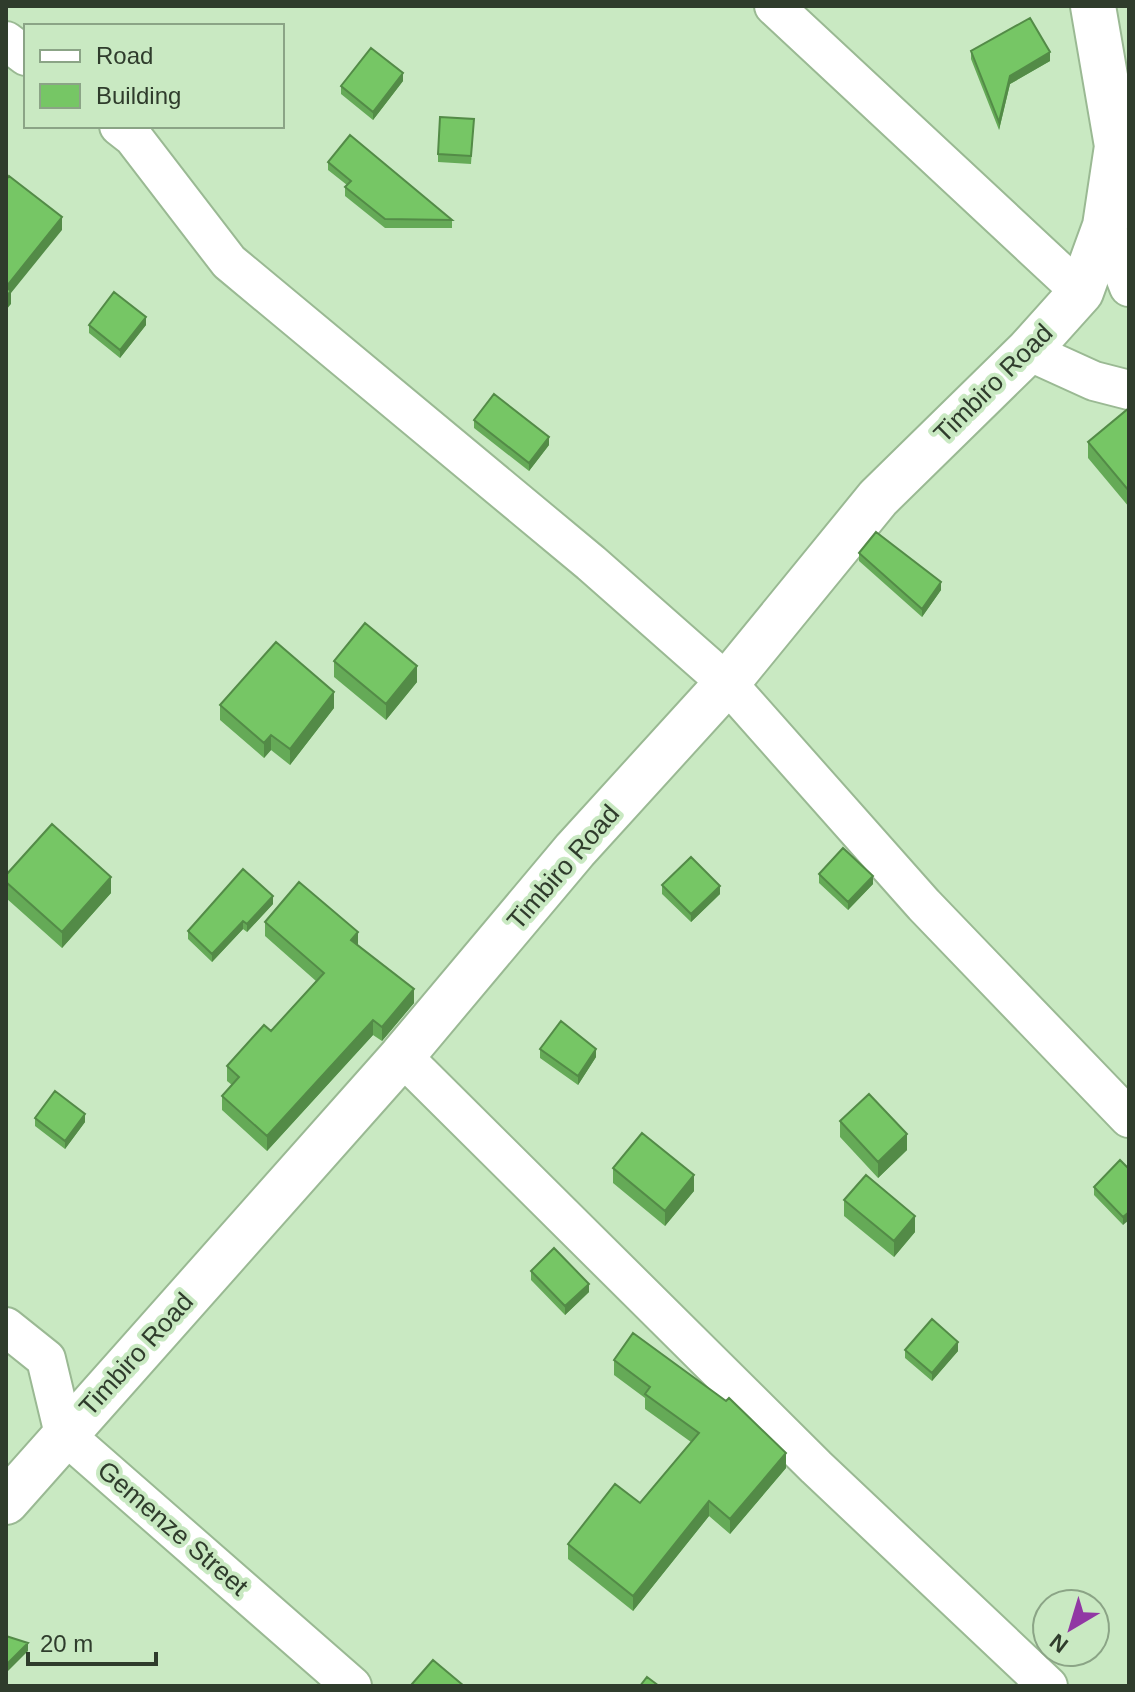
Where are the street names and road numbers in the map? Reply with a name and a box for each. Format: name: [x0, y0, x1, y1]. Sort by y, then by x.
street label: Timbiro Road: [928, 318, 1058, 448]
street label: Timbiro Road: [501, 799, 625, 935]
street label: Timbiro Road: [73, 1286, 199, 1422]
street label: Gemenze Street: [92, 1455, 255, 1602]

